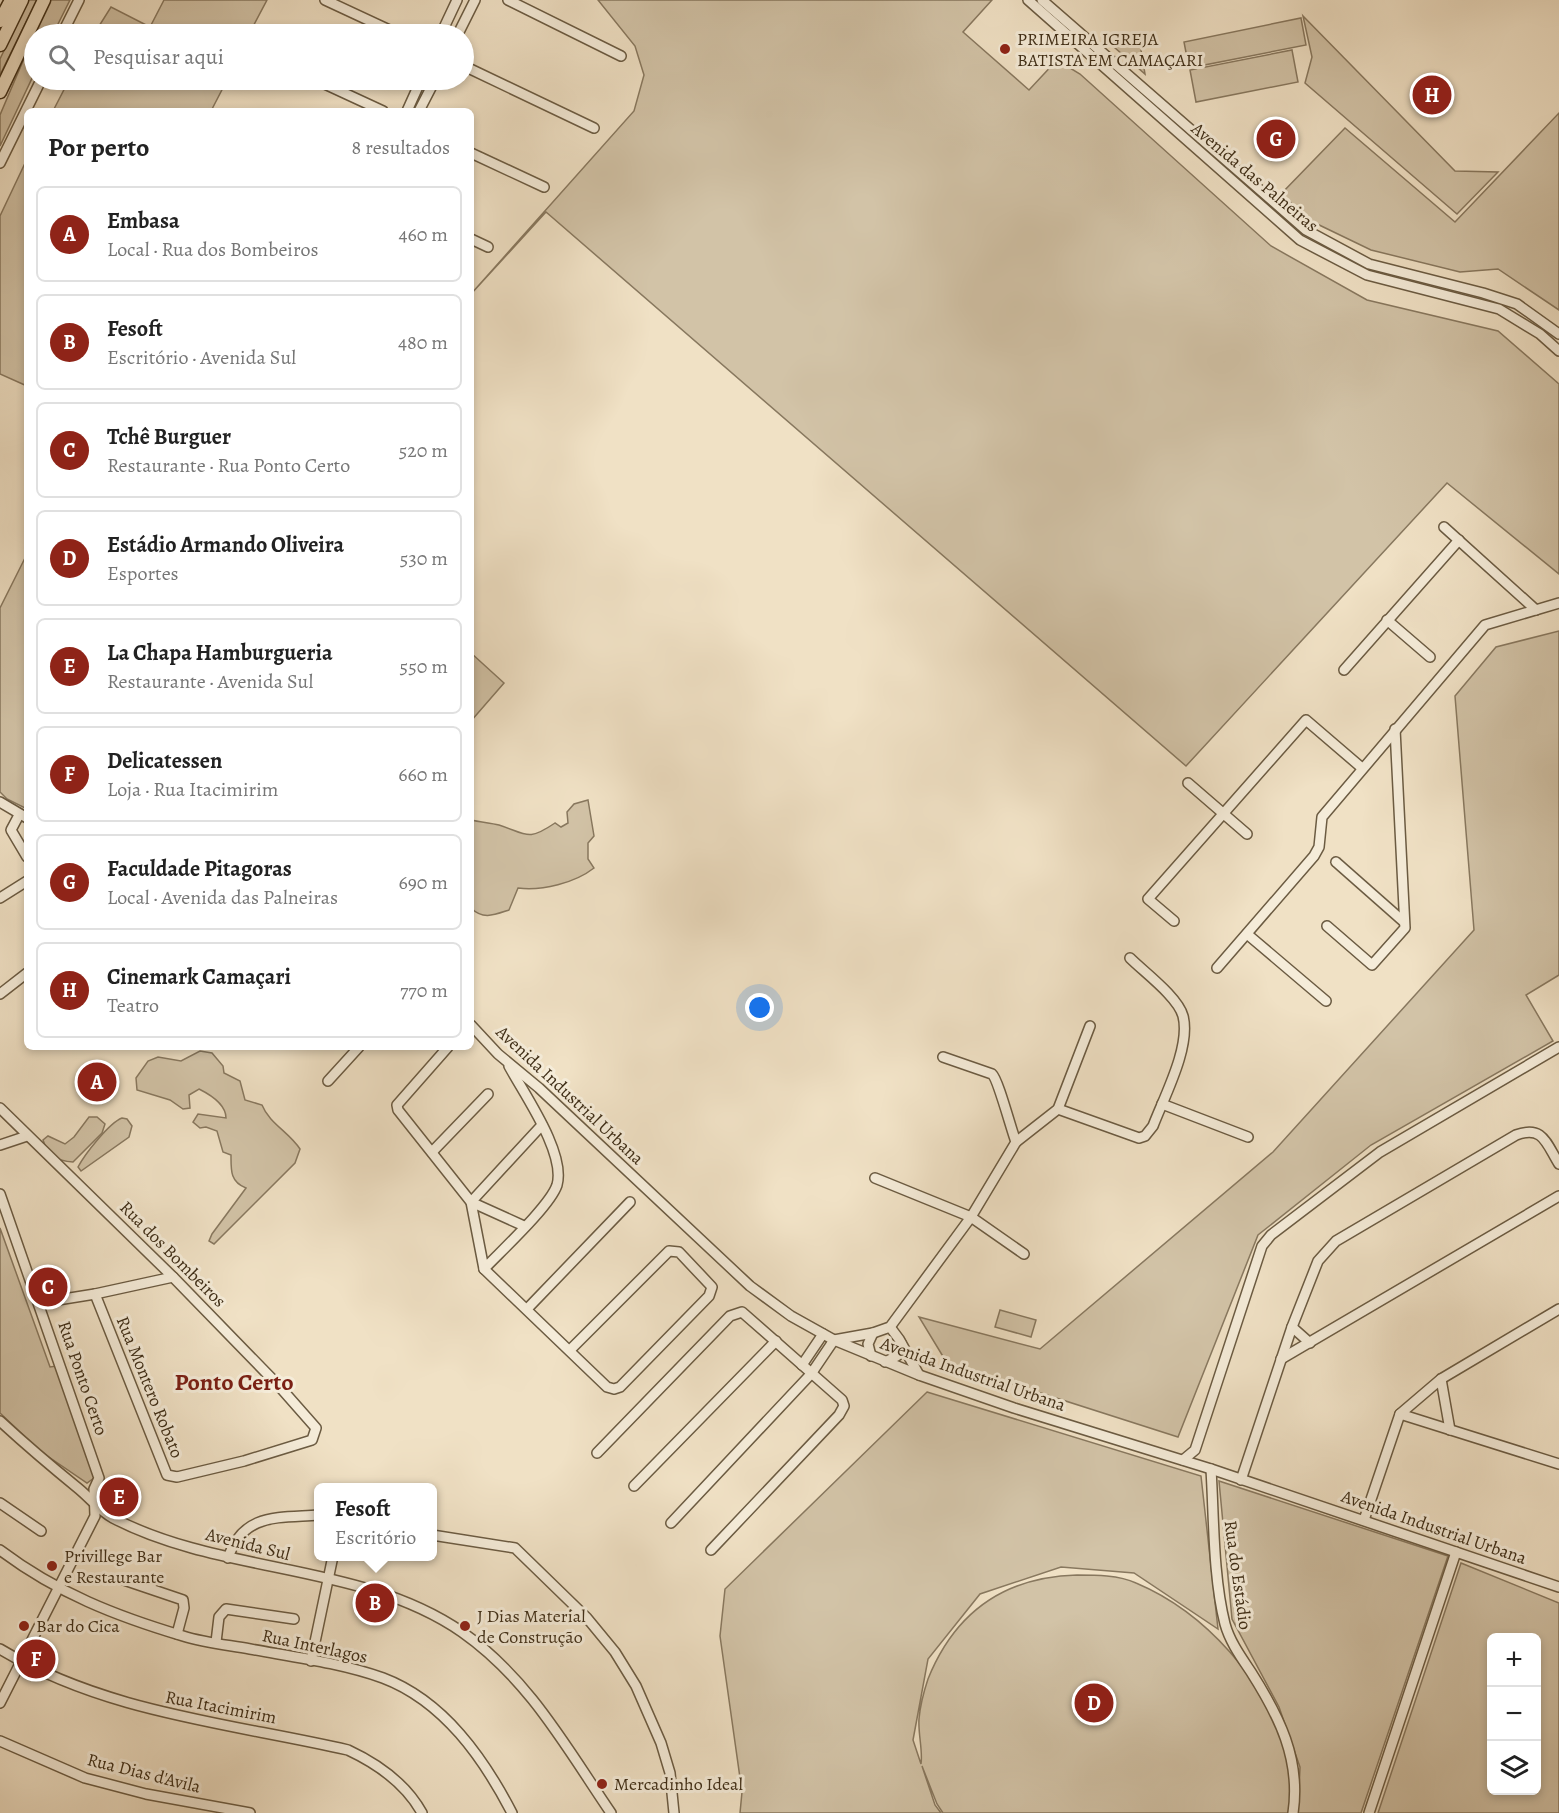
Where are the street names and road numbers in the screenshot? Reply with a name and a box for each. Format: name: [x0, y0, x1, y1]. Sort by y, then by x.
street label: Avenida das Palneiras: [1186, 116, 1324, 237]
street label: Avenida Industrial Urbana: [490, 1019, 650, 1170]
street label: Rua dos Bombeiros: [115, 1196, 231, 1312]
street label: Rua Montero Robato: [111, 1313, 189, 1462]
street label: Rua Ponto Certo: [52, 1318, 114, 1438]
street label: Avenida Industrial Urbana: [876, 1331, 1069, 1417]
street label: Avenida Industrial Urbana: [1337, 1484, 1530, 1570]
street label: Rua do Estádio: [1218, 1519, 1258, 1631]
street label: Avenida Sul: [202, 1522, 293, 1566]
street label: Rua Interlagos: [260, 1623, 370, 1669]
street label: Rua Itacimirim: [163, 1684, 279, 1730]
street label: Rua Dias d'Avila: [85, 1747, 204, 1799]

